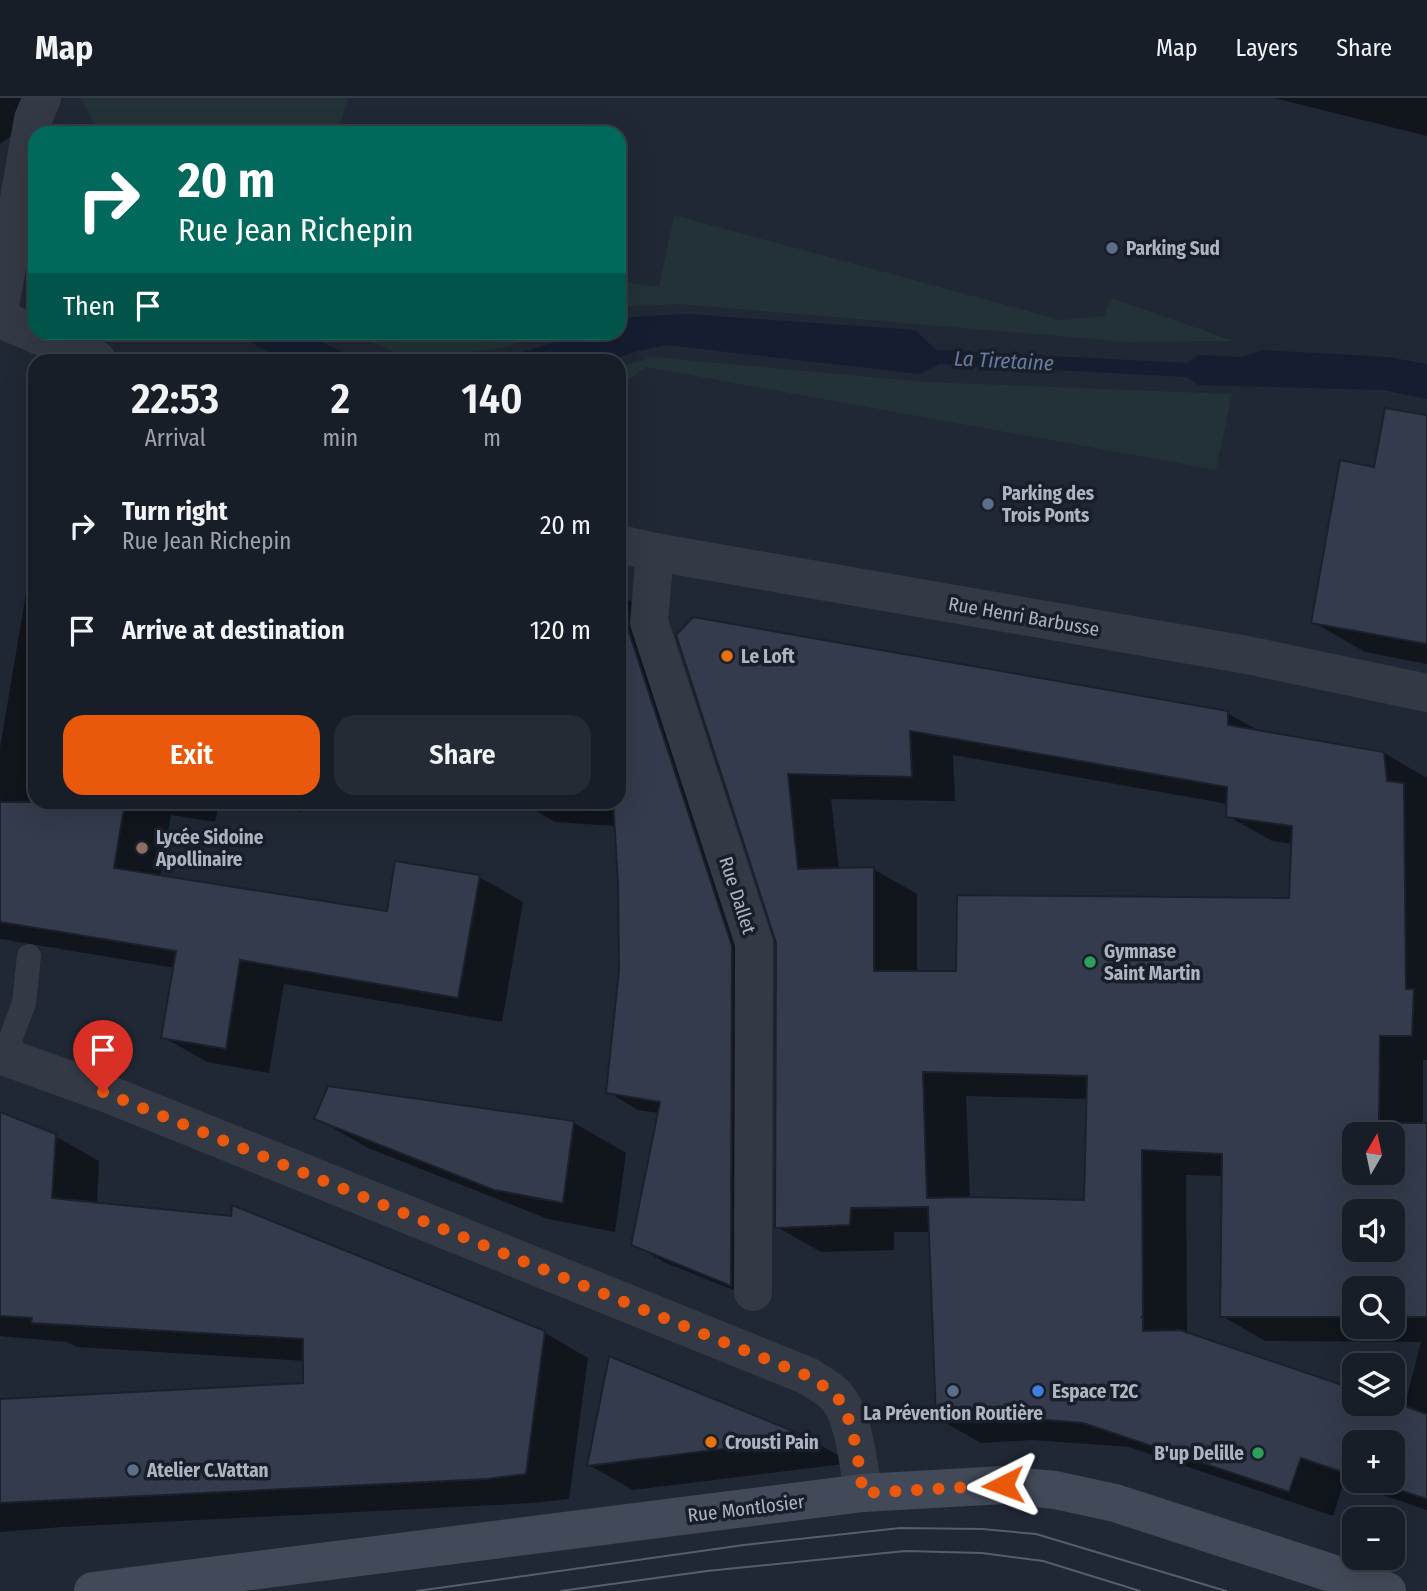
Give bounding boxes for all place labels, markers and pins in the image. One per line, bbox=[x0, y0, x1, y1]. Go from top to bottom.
place label: Parking Sud bbox=[1126, 237, 1220, 260]
marker: Parking Sud bbox=[1104, 240, 1120, 256]
place label: Parking des Trois Ponts bbox=[1002, 482, 1095, 527]
marker: Parking des Trois Ponts bbox=[980, 496, 996, 512]
place label: Le Loft bbox=[741, 645, 795, 668]
marker: Le Loft bbox=[719, 648, 735, 664]
place label: Lycée Sidoine Apollinaire bbox=[155, 826, 264, 871]
marker: Lycée Sidoine Apollinaire bbox=[134, 840, 150, 856]
place label: Gymnase Saint Martin bbox=[1104, 940, 1201, 985]
marker: Gymnase Saint Martin bbox=[1082, 954, 1098, 970]
pin bbox=[73, 1020, 133, 1092]
place label: Espace T2C bbox=[1052, 1380, 1138, 1403]
marker: La Prévention Routière bbox=[945, 1383, 961, 1399]
marker: Espace T2C bbox=[1030, 1383, 1046, 1399]
place label: La Prévention Routière bbox=[863, 1402, 1043, 1425]
place label: Crousti Pain bbox=[725, 1431, 819, 1454]
marker: Crousti Pain bbox=[703, 1434, 719, 1450]
place label: B'up Delille bbox=[1154, 1442, 1244, 1465]
marker: B'up Delille bbox=[1250, 1445, 1266, 1461]
place label: Atelier C.Vattan bbox=[146, 1459, 269, 1482]
marker: Atelier C.Vattan bbox=[125, 1462, 141, 1478]

